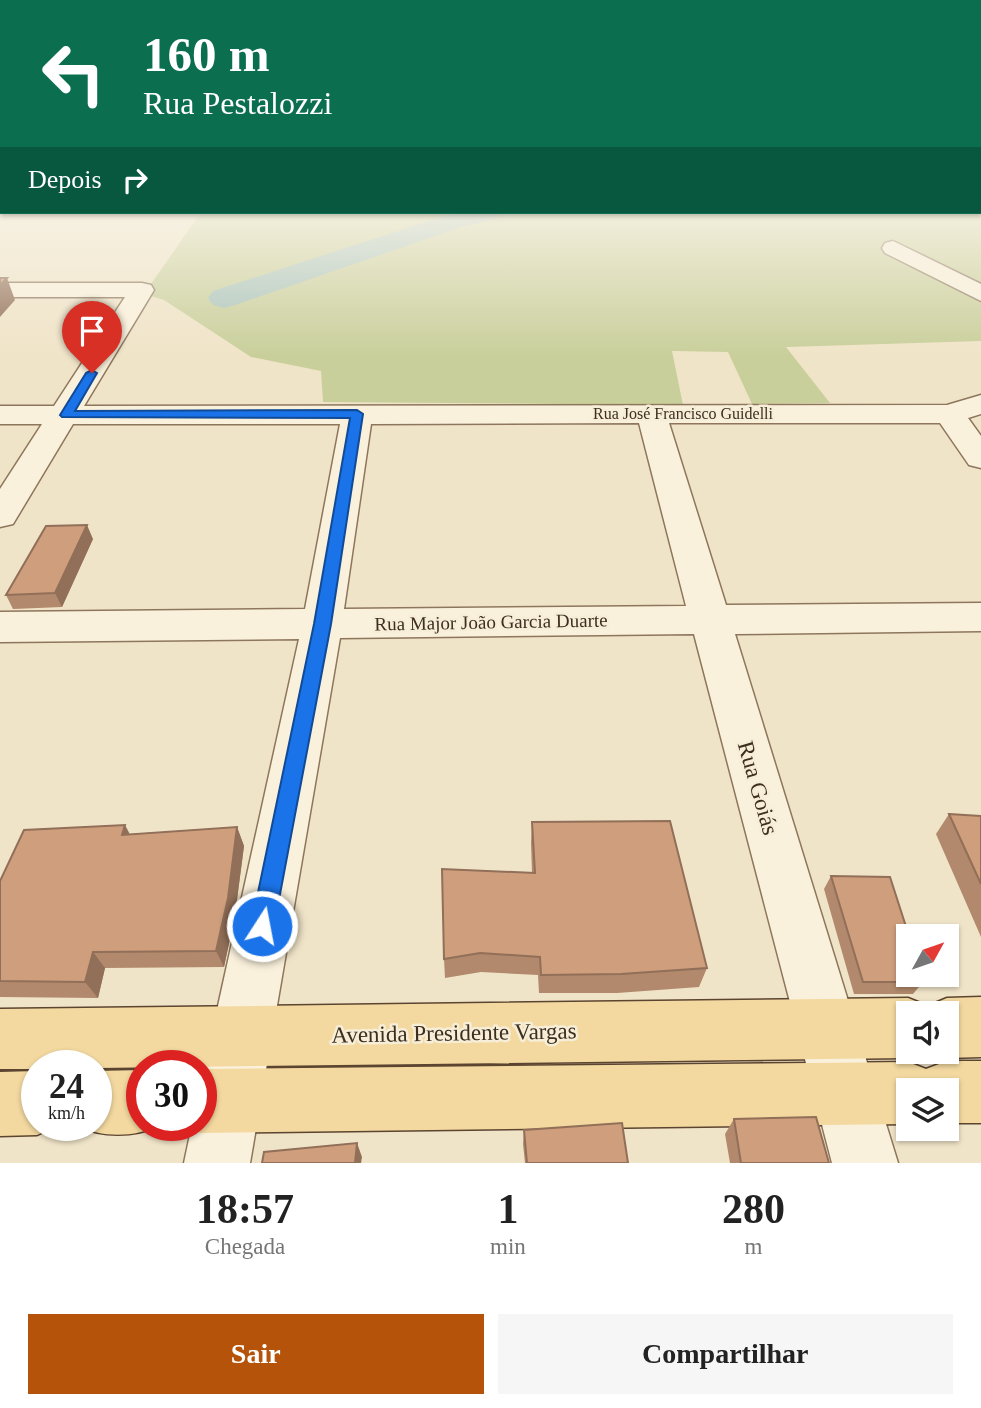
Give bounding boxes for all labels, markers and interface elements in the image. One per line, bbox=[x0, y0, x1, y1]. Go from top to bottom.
text: 160 m bbox=[143, 27, 270, 82]
icon: left bbox=[28, 28, 119, 119]
text: Rua Pestalozzi bbox=[143, 85, 332, 121]
icon: right bbox=[116, 161, 154, 199]
text: Depois bbox=[28, 165, 102, 194]
pin bbox=[62, 301, 122, 373]
icon: arrive bbox=[73, 312, 111, 350]
street label: Rua José Francisco Guidelli bbox=[593, 405, 774, 422]
street label: Rua Major João Garcia Duarte bbox=[374, 609, 608, 635]
street label: Rua Goiás bbox=[733, 738, 783, 838]
position arrow bbox=[225, 889, 299, 963]
north arrow bbox=[896, 924, 959, 987]
map controls bbox=[896, 924, 959, 1141]
button: sound bbox=[896, 1001, 959, 1064]
street label: Avenida Presidente Vargas bbox=[331, 1018, 577, 1048]
speed limit sign: 30 bbox=[126, 1050, 217, 1141]
text: 24 bbox=[49, 1067, 84, 1106]
button: layers bbox=[896, 1078, 959, 1141]
text: km/h bbox=[48, 1103, 85, 1123]
text: 18:57 bbox=[196, 1186, 294, 1232]
text: 1 bbox=[497, 1186, 518, 1232]
text: 280 bbox=[722, 1186, 785, 1232]
text: Chegada bbox=[205, 1234, 285, 1259]
text: min bbox=[490, 1234, 526, 1259]
text: m bbox=[744, 1234, 762, 1259]
button: Sair bbox=[28, 1314, 484, 1394]
button: Compartilhar bbox=[498, 1314, 953, 1394]

